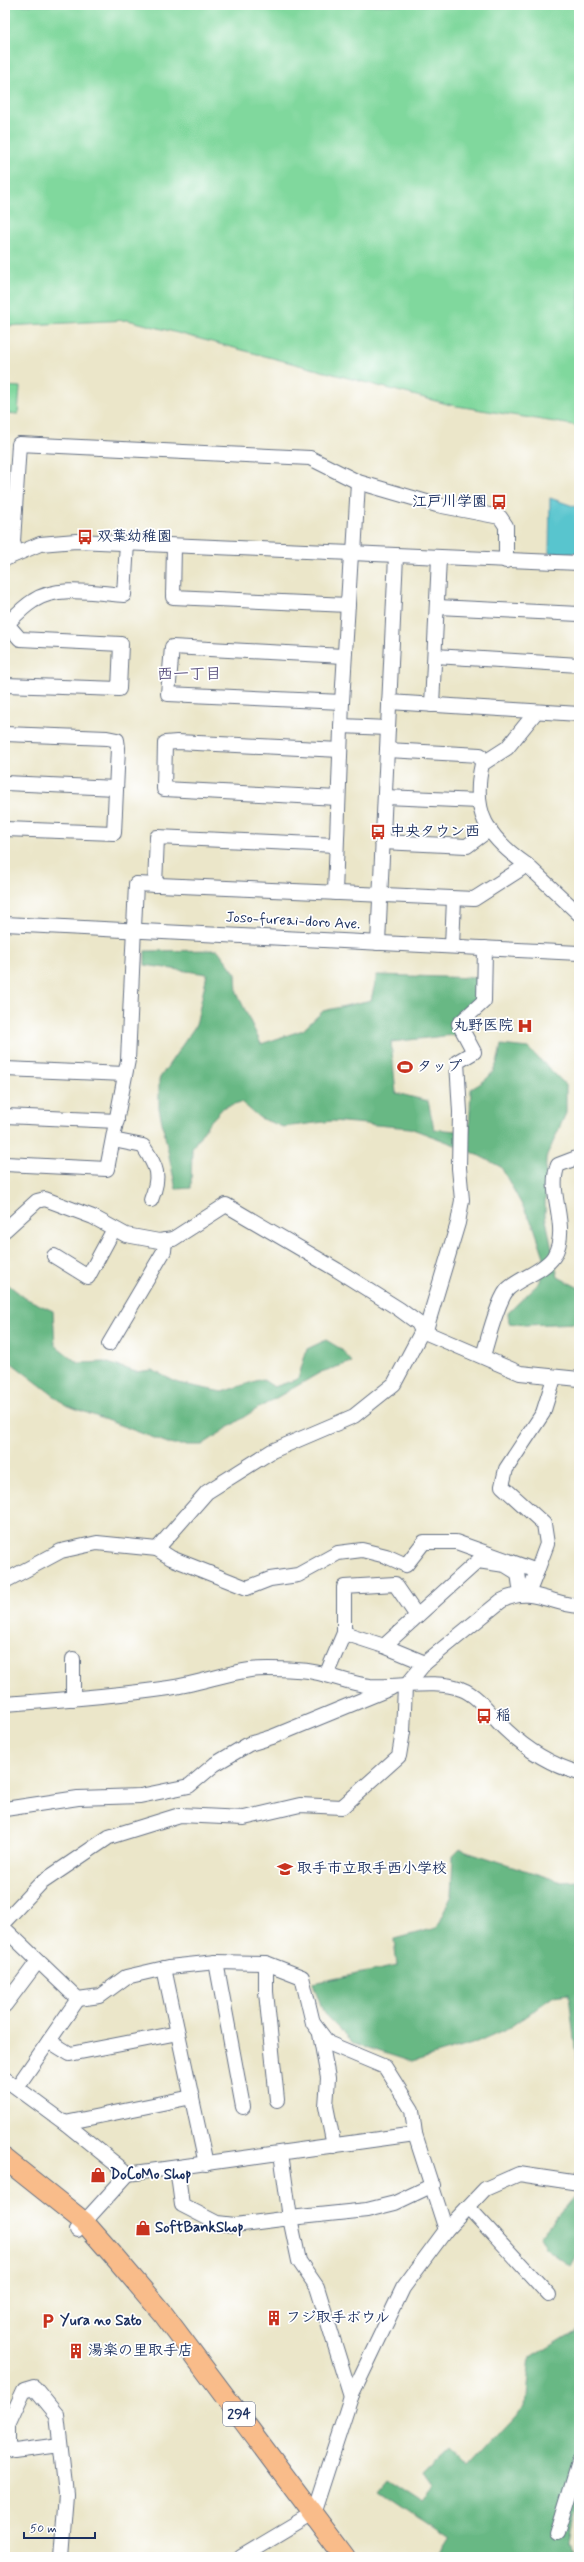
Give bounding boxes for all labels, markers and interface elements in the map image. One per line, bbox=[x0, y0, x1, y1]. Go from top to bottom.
place label: 江戸川学園 bbox=[412, 492, 487, 512]
bus stop icon: 江戸川学園 bbox=[490, 493, 508, 511]
place label: 双葉幼稚園 bbox=[97, 527, 172, 547]
bus stop icon: 双葉幼稚園 bbox=[76, 528, 94, 546]
district label: 西一丁目 bbox=[157, 664, 221, 685]
place label: 中央タウン西 bbox=[390, 822, 480, 842]
bus stop icon: 中央タウン西 bbox=[369, 823, 387, 841]
street label: Joso-fureai-doro Ave. bbox=[225, 907, 361, 935]
place label: 丸野医院 bbox=[453, 1016, 513, 1036]
hospital icon: 丸野医院 bbox=[516, 1017, 534, 1035]
place label: タップ bbox=[417, 1057, 462, 1077]
sports icon: タップ bbox=[396, 1058, 414, 1076]
place label: 稲 bbox=[496, 1706, 511, 1726]
bus stop icon: 稲 bbox=[475, 1707, 493, 1725]
place label: 取手市立取手西小学校 bbox=[297, 1859, 447, 1879]
school or university icon: 取手市立取手西小学校 bbox=[276, 1860, 294, 1878]
place label: DoCoMo Shop bbox=[110, 2165, 191, 2185]
shop icon: DoCoMo Shop bbox=[89, 2166, 107, 2184]
place label: SoftBankShop bbox=[155, 2218, 244, 2238]
shop icon: SoftBankShop bbox=[134, 2219, 152, 2237]
place label: フジ取手ボウル bbox=[286, 2308, 390, 2328]
building icon: フジ取手ボウル bbox=[265, 2309, 283, 2327]
place label: Yura no Sato bbox=[60, 2311, 142, 2331]
parking icon: Yura no Sato bbox=[39, 2312, 57, 2330]
place label: 湯楽の里取手店 bbox=[88, 2341, 193, 2361]
building icon: 湯楽の里取手店 bbox=[67, 2342, 85, 2360]
road number: 294 bbox=[223, 2402, 255, 2426]
scale bar bbox=[24, 2514, 95, 2540]
text: 50 m bbox=[30, 2521, 57, 2537]

